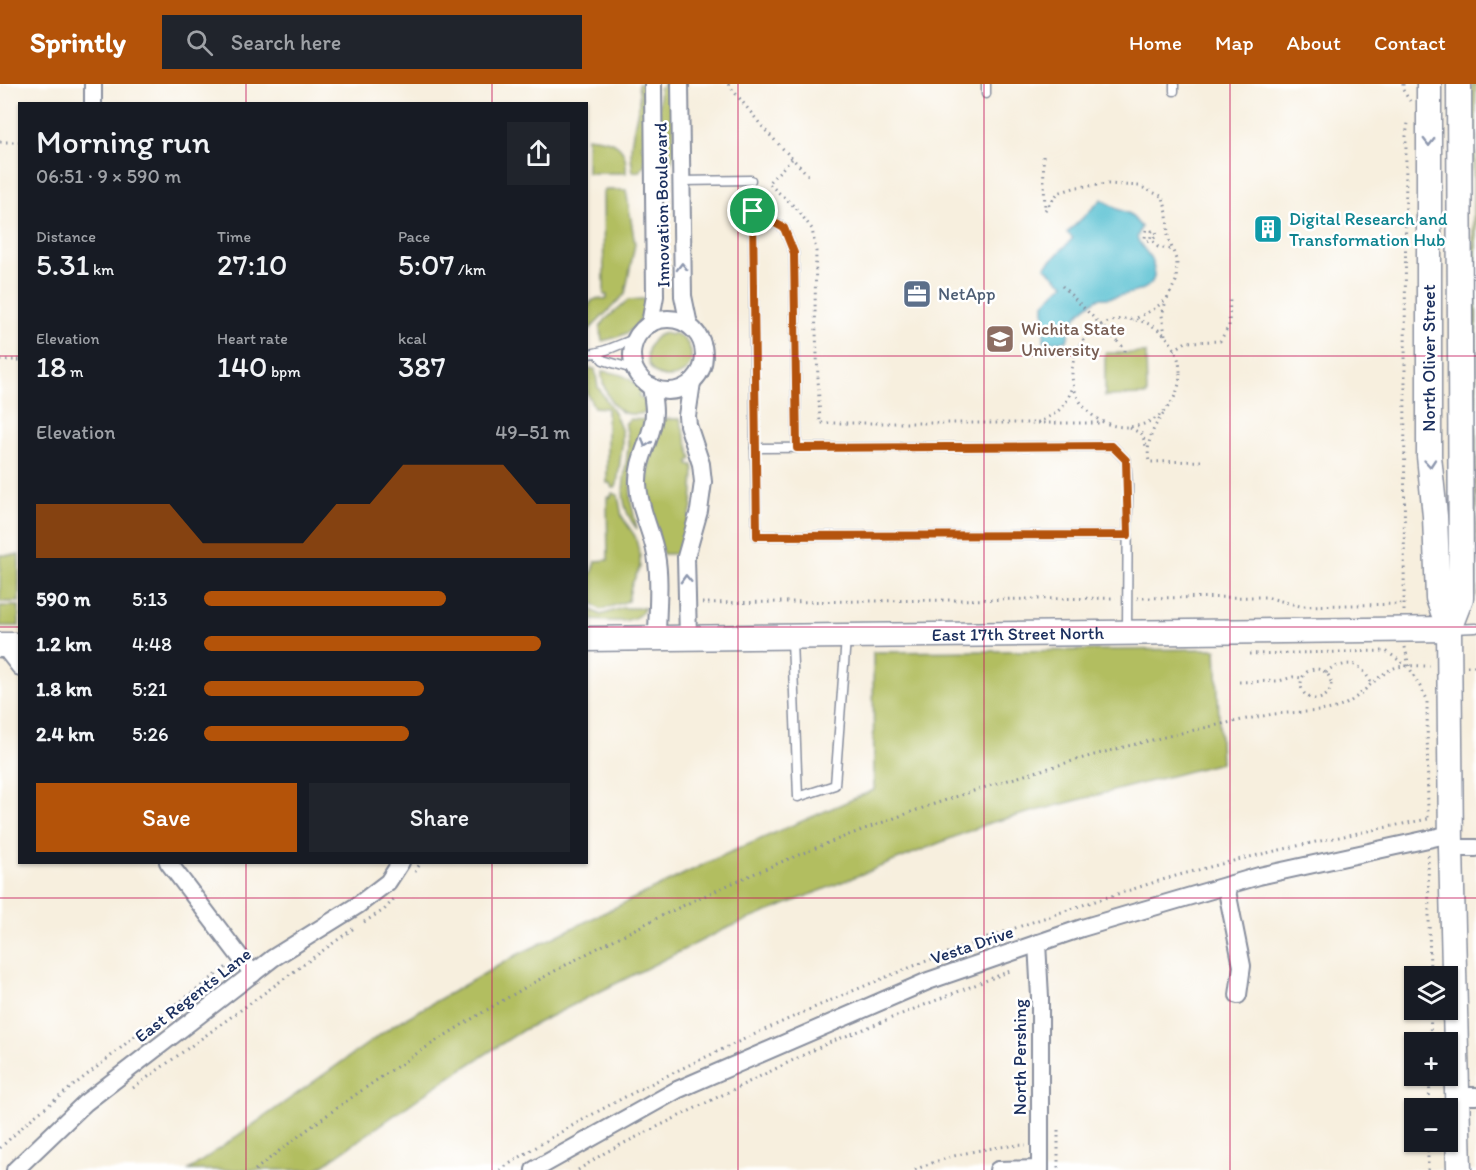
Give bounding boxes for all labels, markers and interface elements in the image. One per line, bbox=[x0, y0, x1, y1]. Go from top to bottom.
search box bbox=[162, 15, 582, 69]
text: Sprintly bbox=[30, 25, 126, 59]
icon: search bbox=[183, 26, 216, 59]
text: Search here bbox=[231, 29, 341, 56]
text: Home bbox=[1129, 30, 1182, 55]
text: Map bbox=[1215, 30, 1254, 55]
text: About bbox=[1287, 30, 1341, 55]
text: Contact bbox=[1374, 30, 1446, 55]
text: Morning run bbox=[36, 122, 211, 161]
button: share bbox=[507, 122, 570, 185]
street label: Innovation Boulevard bbox=[650, 122, 674, 288]
one-way arrow bbox=[1423, 138, 1435, 147]
text: 06:51 · 9 × 590 m bbox=[36, 164, 181, 188]
pin bbox=[727, 185, 778, 236]
icon: arrive bbox=[736, 194, 769, 227]
place label: Digital Research and Transformation Hub bbox=[1289, 208, 1448, 251]
building icon: Digital Research and Transformation Hub bbox=[1252, 213, 1284, 245]
text: Distance bbox=[36, 227, 96, 246]
text: Time bbox=[217, 227, 251, 246]
text: Pace bbox=[398, 227, 430, 246]
text: 5.31 bbox=[36, 246, 89, 283]
text: 27:10 bbox=[217, 246, 287, 283]
text: 5:07 bbox=[398, 246, 454, 283]
text: km bbox=[89, 260, 114, 279]
text: /km bbox=[454, 260, 486, 279]
one-way arrow bbox=[676, 263, 688, 272]
office icon: NetApp bbox=[901, 278, 933, 310]
place label: NetApp bbox=[938, 283, 995, 305]
street label: North Oliver Street bbox=[1418, 284, 1440, 432]
place label: Wichita State University bbox=[1021, 318, 1125, 361]
school or university icon: Wichita State University bbox=[984, 323, 1016, 355]
text: Elevation bbox=[36, 329, 100, 348]
text: Heart rate bbox=[217, 329, 288, 348]
text: kcal bbox=[398, 329, 426, 348]
text: 18 bbox=[36, 348, 66, 385]
text: 140 bbox=[217, 348, 267, 385]
text: 387 bbox=[398, 348, 446, 385]
text: m bbox=[66, 362, 83, 381]
text: bpm bbox=[267, 362, 301, 381]
text: Elevation bbox=[36, 420, 115, 444]
text: 49–51 m bbox=[495, 420, 570, 444]
one-way arrow bbox=[641, 437, 654, 448]
one-way arrow bbox=[1423, 459, 1436, 468]
one-way arrow bbox=[680, 574, 692, 583]
text: 590 m bbox=[36, 587, 91, 611]
text: 5:13 bbox=[132, 587, 168, 611]
street label: East 17th Street North bbox=[932, 622, 1105, 646]
text: 1.2 km bbox=[36, 632, 92, 656]
text: 4:48 bbox=[132, 632, 172, 656]
text: 1.8 km bbox=[36, 677, 92, 701]
text: 5:21 bbox=[132, 677, 167, 701]
text: 2.4 km bbox=[36, 722, 94, 746]
text: 5:26 bbox=[132, 722, 169, 746]
button: Save bbox=[36, 783, 297, 852]
button: Share bbox=[309, 783, 570, 852]
street label: Vesta Drive bbox=[928, 921, 1016, 969]
street label: East Regents Lane bbox=[130, 943, 256, 1047]
map controls bbox=[1404, 966, 1458, 1152]
button: layers bbox=[1404, 966, 1458, 1020]
street label: North Pershing bbox=[1009, 998, 1031, 1115]
button: + bbox=[1404, 1032, 1458, 1086]
button: − bbox=[1404, 1098, 1458, 1152]

